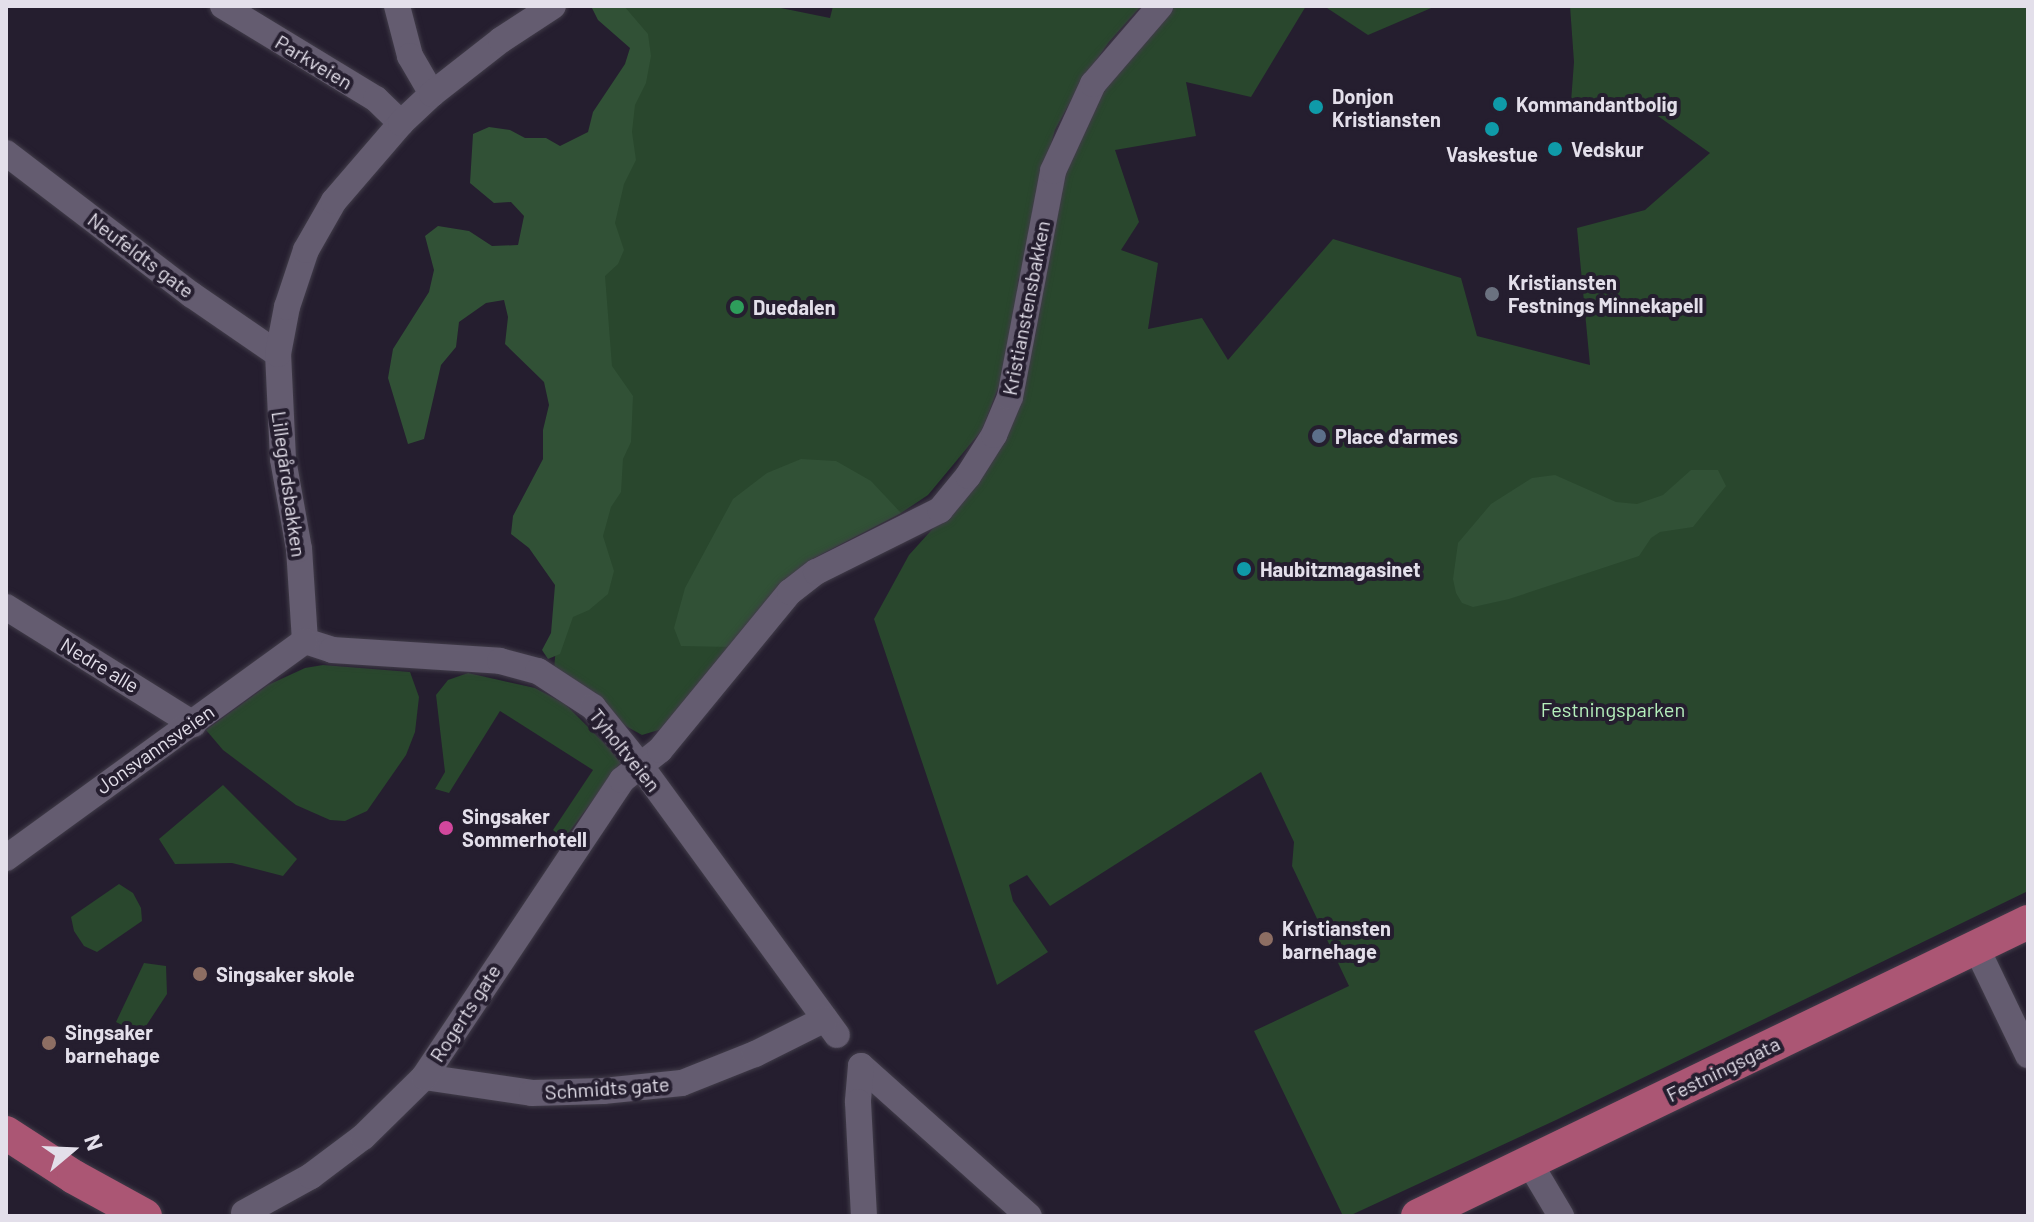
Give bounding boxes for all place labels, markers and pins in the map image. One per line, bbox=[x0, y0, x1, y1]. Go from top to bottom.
place label: Donjon Kristiansten bbox=[1332, 84, 1441, 131]
place label: Kommandantbolig bbox=[1516, 92, 1678, 116]
marker: Kommandantbolig bbox=[1491, 95, 1509, 113]
marker: Donjon Kristiansten bbox=[1307, 98, 1325, 116]
marker: Vaskestue bbox=[1483, 120, 1501, 138]
place label: Vedskur bbox=[1571, 137, 1644, 161]
marker: Vedskur bbox=[1546, 140, 1564, 158]
place label: Vaskestue bbox=[1446, 142, 1538, 166]
place label: Kristiansten Festnings Minnekapell bbox=[1508, 270, 1703, 317]
marker: Kristiansten Festnings Minnekapell bbox=[1483, 285, 1501, 303]
place label: Duedalen bbox=[753, 295, 836, 319]
marker: Duedalen bbox=[728, 298, 746, 316]
place label: Place d'armes bbox=[1335, 424, 1458, 448]
marker: Place d'armes bbox=[1310, 427, 1328, 445]
place label: Haubitzmagasinet bbox=[1260, 557, 1420, 581]
marker: Haubitzmagasinet bbox=[1235, 560, 1253, 578]
place label: Singsaker Sommerhotell bbox=[462, 804, 587, 851]
marker: Singsaker Sommerhotell bbox=[437, 819, 455, 837]
place label: Kristiansten barnehage bbox=[1282, 916, 1391, 963]
marker: Kristiansten barnehage bbox=[1257, 930, 1275, 948]
place label: Singsaker skole bbox=[216, 962, 355, 986]
marker: Singsaker skole bbox=[191, 965, 209, 983]
place label: Singsaker barnehage bbox=[65, 1020, 160, 1067]
marker: Singsaker barnehage bbox=[40, 1034, 58, 1052]

